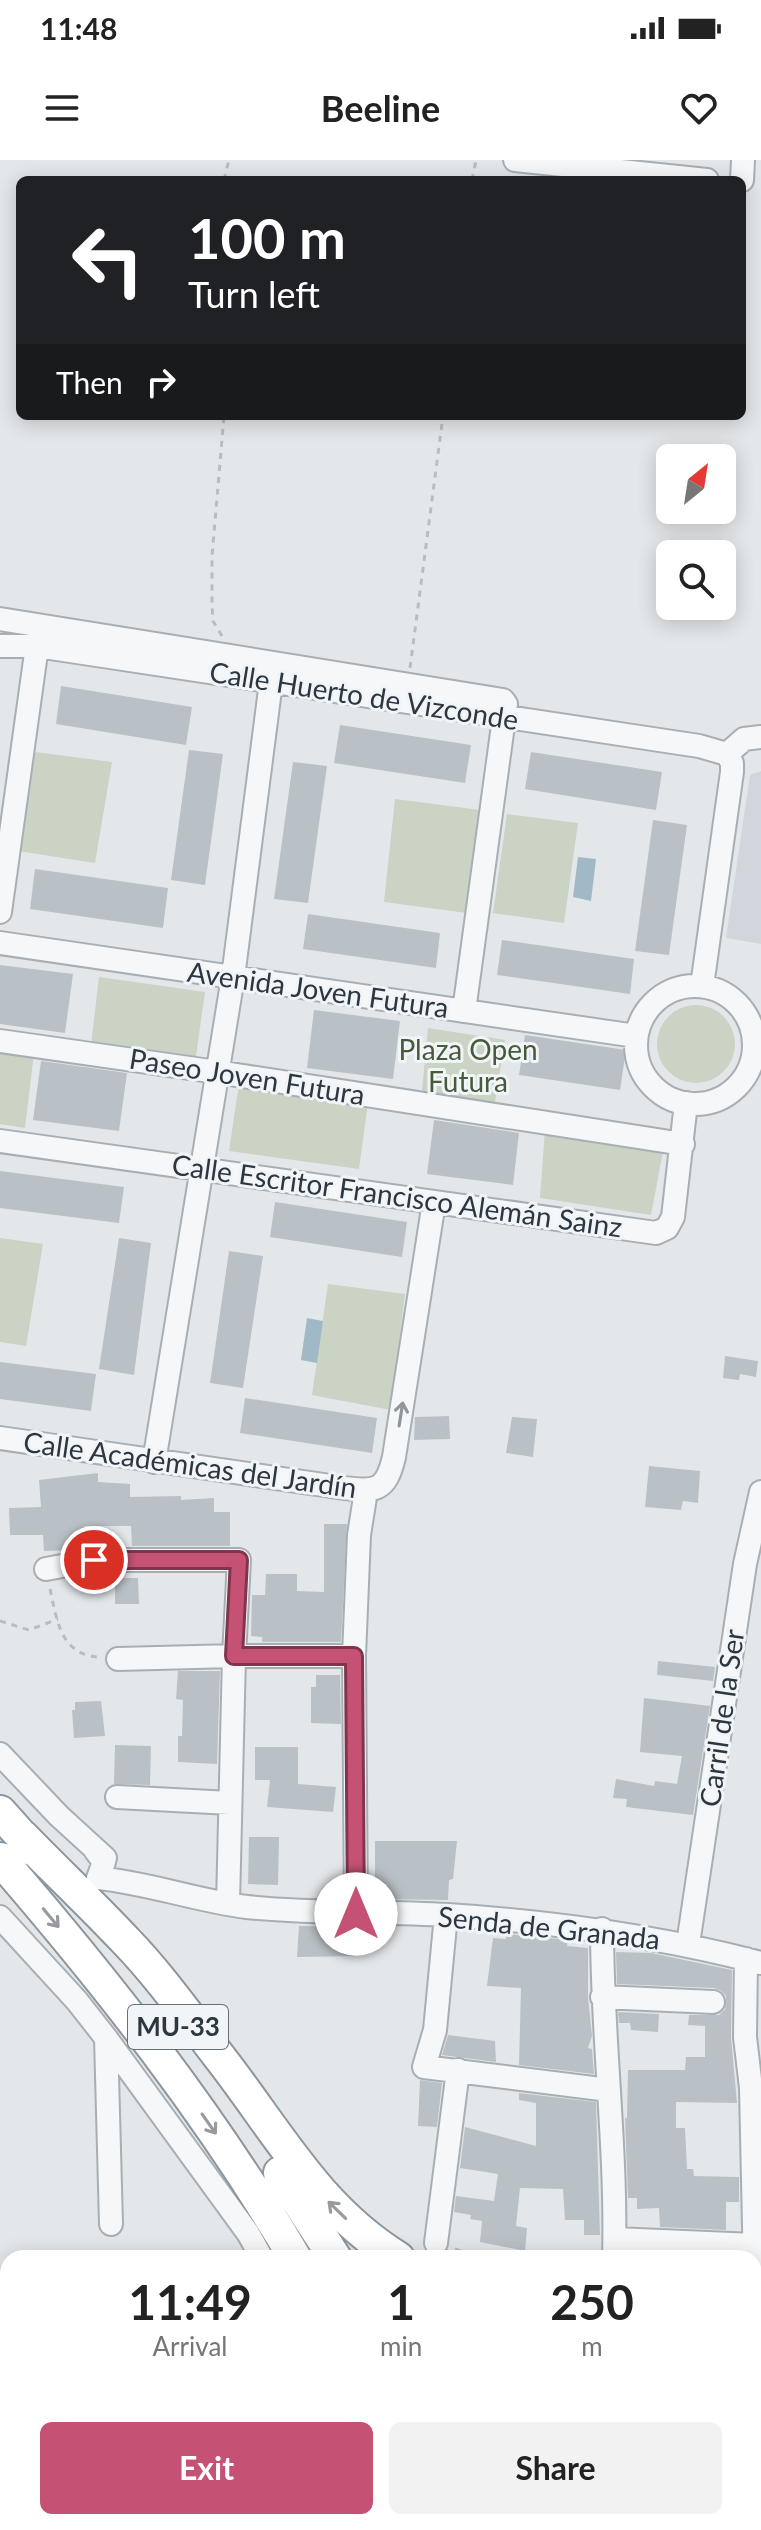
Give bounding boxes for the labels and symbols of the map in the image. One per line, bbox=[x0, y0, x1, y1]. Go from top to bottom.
north arrow bbox=[656, 444, 736, 524]
street label: Calle Huerto de Vizconde bbox=[207, 654, 521, 736]
street label: Avenida Joven Futura bbox=[185, 954, 451, 1024]
park label: Plaza Open Futura bbox=[398, 1032, 538, 1098]
street label: Paseo Joven Futura bbox=[127, 1041, 367, 1111]
street label: Calle Escritor Francisco Alemán Sainz bbox=[170, 1147, 624, 1243]
one-way arrow bbox=[394, 1402, 409, 1427]
street label: Calle Académicas del Jardín bbox=[22, 1424, 359, 1504]
pin bbox=[60, 1526, 128, 1594]
street label: Carril de la Ser bbox=[692, 1627, 750, 1809]
position arrow bbox=[314, 1872, 398, 1956]
street label: Senda de Granada bbox=[436, 1898, 662, 1956]
one-way arrow bbox=[42, 1907, 60, 1928]
road number: MU-33 bbox=[128, 2005, 228, 2049]
one-way arrow bbox=[201, 2113, 217, 2135]
one-way arrow bbox=[327, 2200, 347, 2219]

